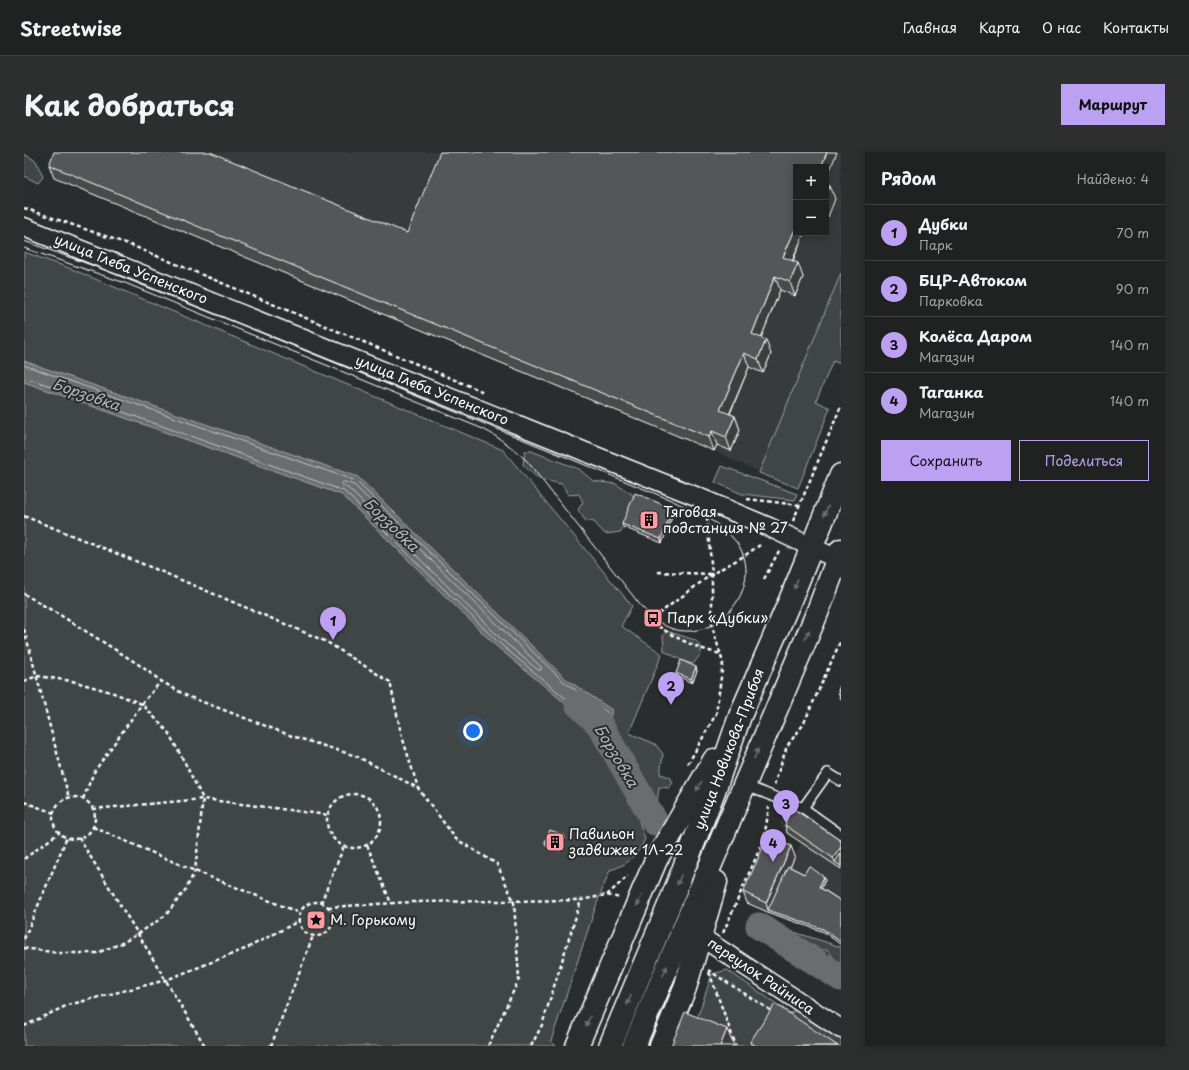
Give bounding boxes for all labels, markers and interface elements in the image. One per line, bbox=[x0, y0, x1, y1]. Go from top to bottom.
text: Streetwise bbox=[20, 14, 122, 42]
text: Главная bbox=[903, 17, 957, 38]
text: Карта bbox=[979, 17, 1020, 38]
text: О нас bbox=[1042, 17, 1081, 38]
text: Контакты bbox=[1103, 17, 1169, 38]
text: Как добраться bbox=[24, 83, 235, 126]
button: Маршрут bbox=[1061, 84, 1165, 125]
map controls bbox=[793, 164, 829, 236]
button: + bbox=[793, 164, 829, 200]
text: Рядом bbox=[881, 165, 936, 191]
text: Найдено: 4 bbox=[1077, 169, 1149, 188]
button: − bbox=[793, 200, 829, 236]
text: Дубки bbox=[919, 212, 968, 235]
text: 1 bbox=[891, 223, 897, 242]
text: 70 m bbox=[1116, 223, 1149, 242]
street label: улица Глеба Успенского bbox=[51, 228, 211, 309]
text: Парк bbox=[919, 235, 953, 254]
text: БЦР-Автоком bbox=[919, 268, 1027, 291]
text: 2 bbox=[889, 279, 899, 298]
text: 90 m bbox=[1116, 279, 1149, 298]
text: Парковка bbox=[919, 291, 983, 310]
text: Колёса Даром bbox=[919, 324, 1032, 347]
text: 3 bbox=[890, 335, 898, 354]
text: 140 m bbox=[1110, 335, 1149, 354]
text: Магазин bbox=[919, 347, 975, 366]
street label: улица Глеба Успенского bbox=[352, 349, 512, 430]
water label: Борзовка bbox=[50, 371, 124, 416]
text: Таганка bbox=[919, 380, 984, 403]
text: 4 bbox=[890, 391, 898, 410]
text: 140 m bbox=[1110, 391, 1149, 410]
text: Магазин bbox=[919, 403, 975, 422]
button: Сохранить bbox=[881, 440, 1011, 481]
button: Поделиться bbox=[1019, 440, 1149, 481]
water label: Борзовка bbox=[359, 491, 426, 557]
place label: Тяговая подстанция № 27 bbox=[663, 501, 788, 538]
one-way arrow bbox=[823, 506, 829, 517]
building icon: Тяговая подстанция № 27 bbox=[638, 509, 660, 531]
one-way arrow bbox=[793, 578, 799, 590]
pin: 1 bbox=[320, 607, 346, 640]
bus stop icon: Парк «Дубки» bbox=[642, 607, 664, 629]
place label: Парк «Дубки» bbox=[667, 607, 768, 628]
one-way arrow bbox=[804, 629, 810, 640]
street label: улица Новикова-Прибоя bbox=[688, 665, 769, 832]
pin: 2 bbox=[658, 672, 684, 705]
water label: Борзовка bbox=[590, 719, 645, 792]
your location bbox=[463, 721, 483, 741]
one-way arrow bbox=[754, 748, 760, 760]
one-way arrow bbox=[696, 780, 703, 792]
pin: 3 bbox=[773, 790, 799, 823]
place label: Павильон задвижек 1Л-22 bbox=[568, 823, 683, 860]
pin: 4 bbox=[760, 829, 786, 862]
building icon: Павильон задвижек 1Л-22 bbox=[544, 831, 566, 853]
one-way arrow bbox=[676, 874, 682, 886]
one-way arrow bbox=[636, 896, 642, 907]
place icon: М. Горькому bbox=[305, 909, 327, 931]
place label: М. Горькому bbox=[330, 909, 416, 930]
street label: переулок Райниса bbox=[704, 932, 819, 1019]
one-way arrow bbox=[663, 965, 669, 977]
one-way arrow bbox=[626, 994, 632, 1006]
one-way arrow bbox=[585, 1015, 591, 1026]

